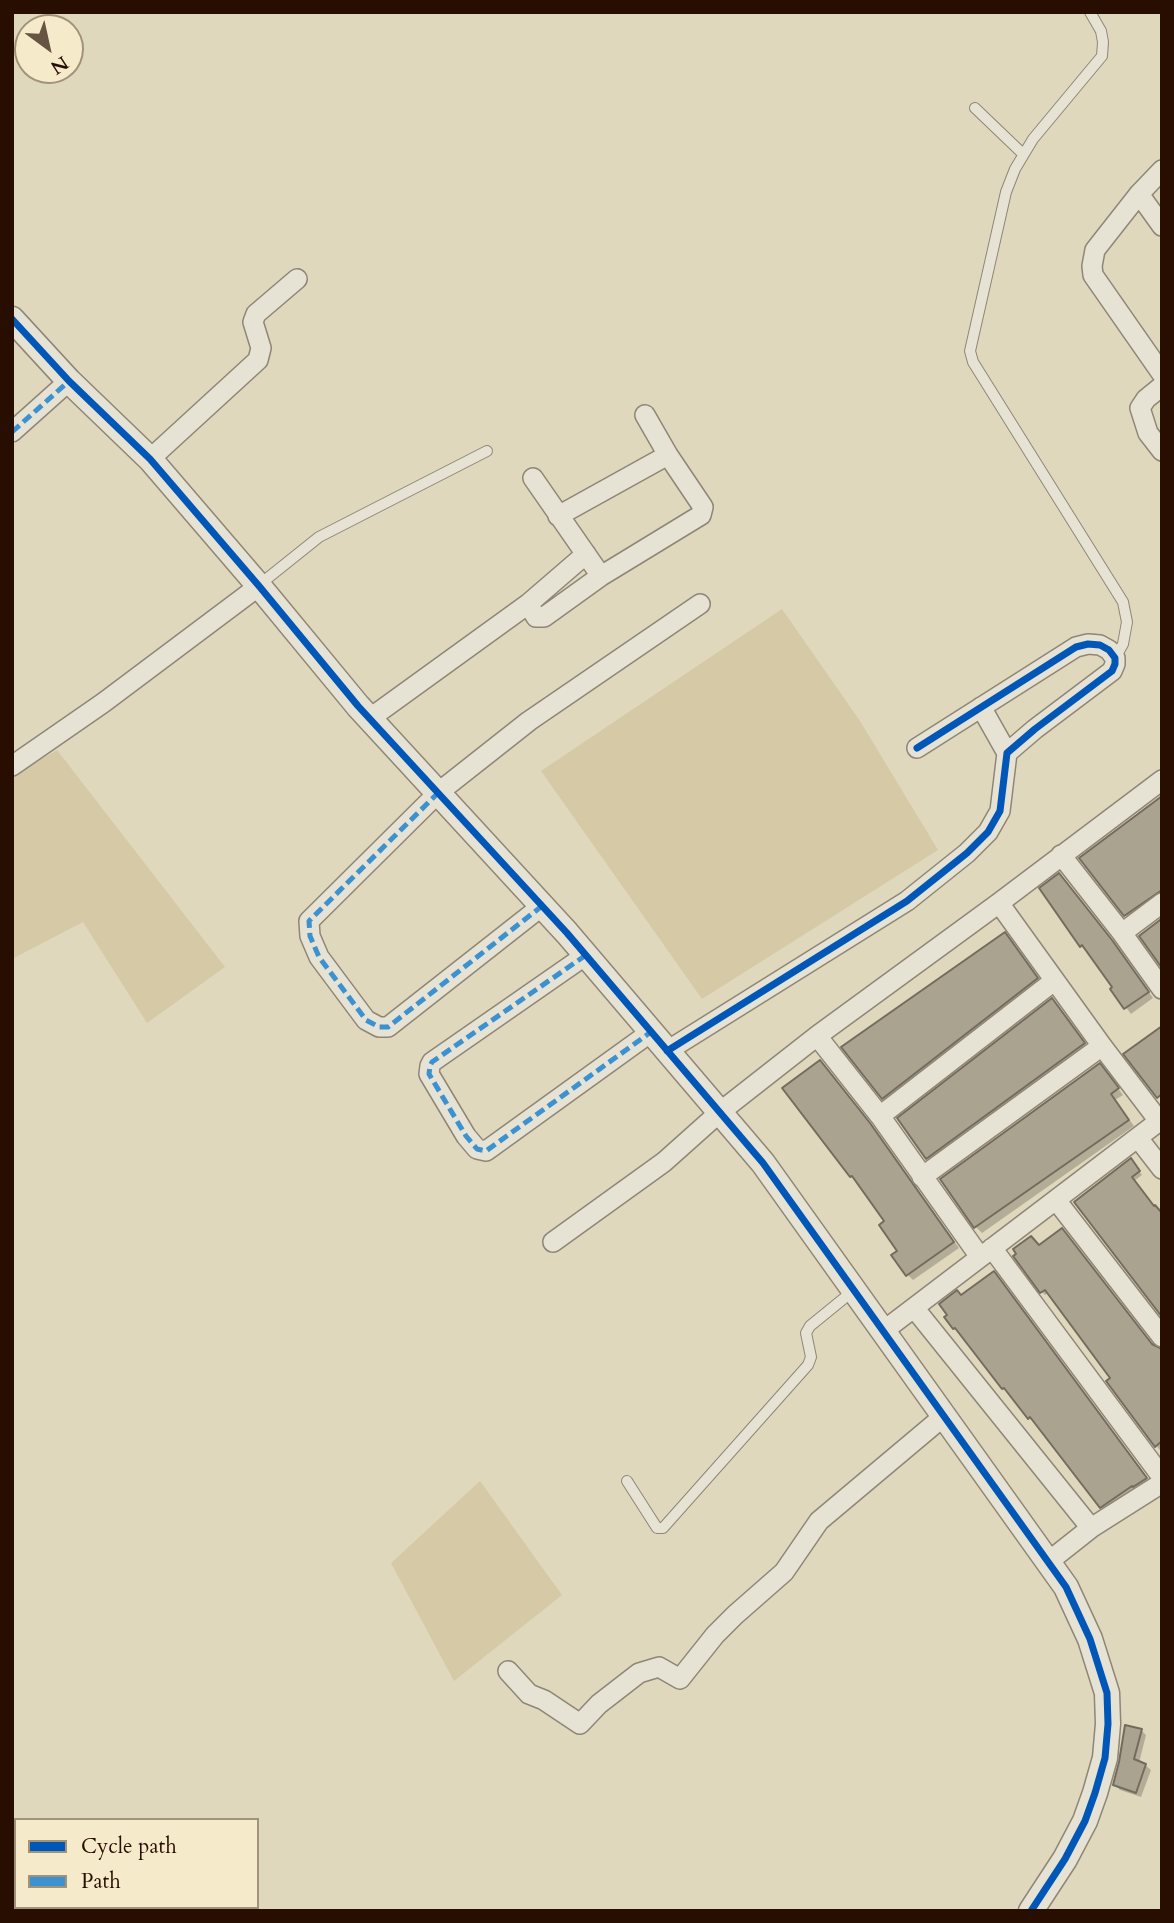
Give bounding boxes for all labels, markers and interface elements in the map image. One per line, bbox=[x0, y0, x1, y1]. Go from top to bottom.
north arrow bbox=[14, 14, 84, 84]
text: N bbox=[45, 50, 73, 80]
legend bbox=[14, 1818, 259, 1909]
text: Cycle path bbox=[81, 1832, 177, 1861]
text: Path bbox=[81, 1867, 121, 1896]

